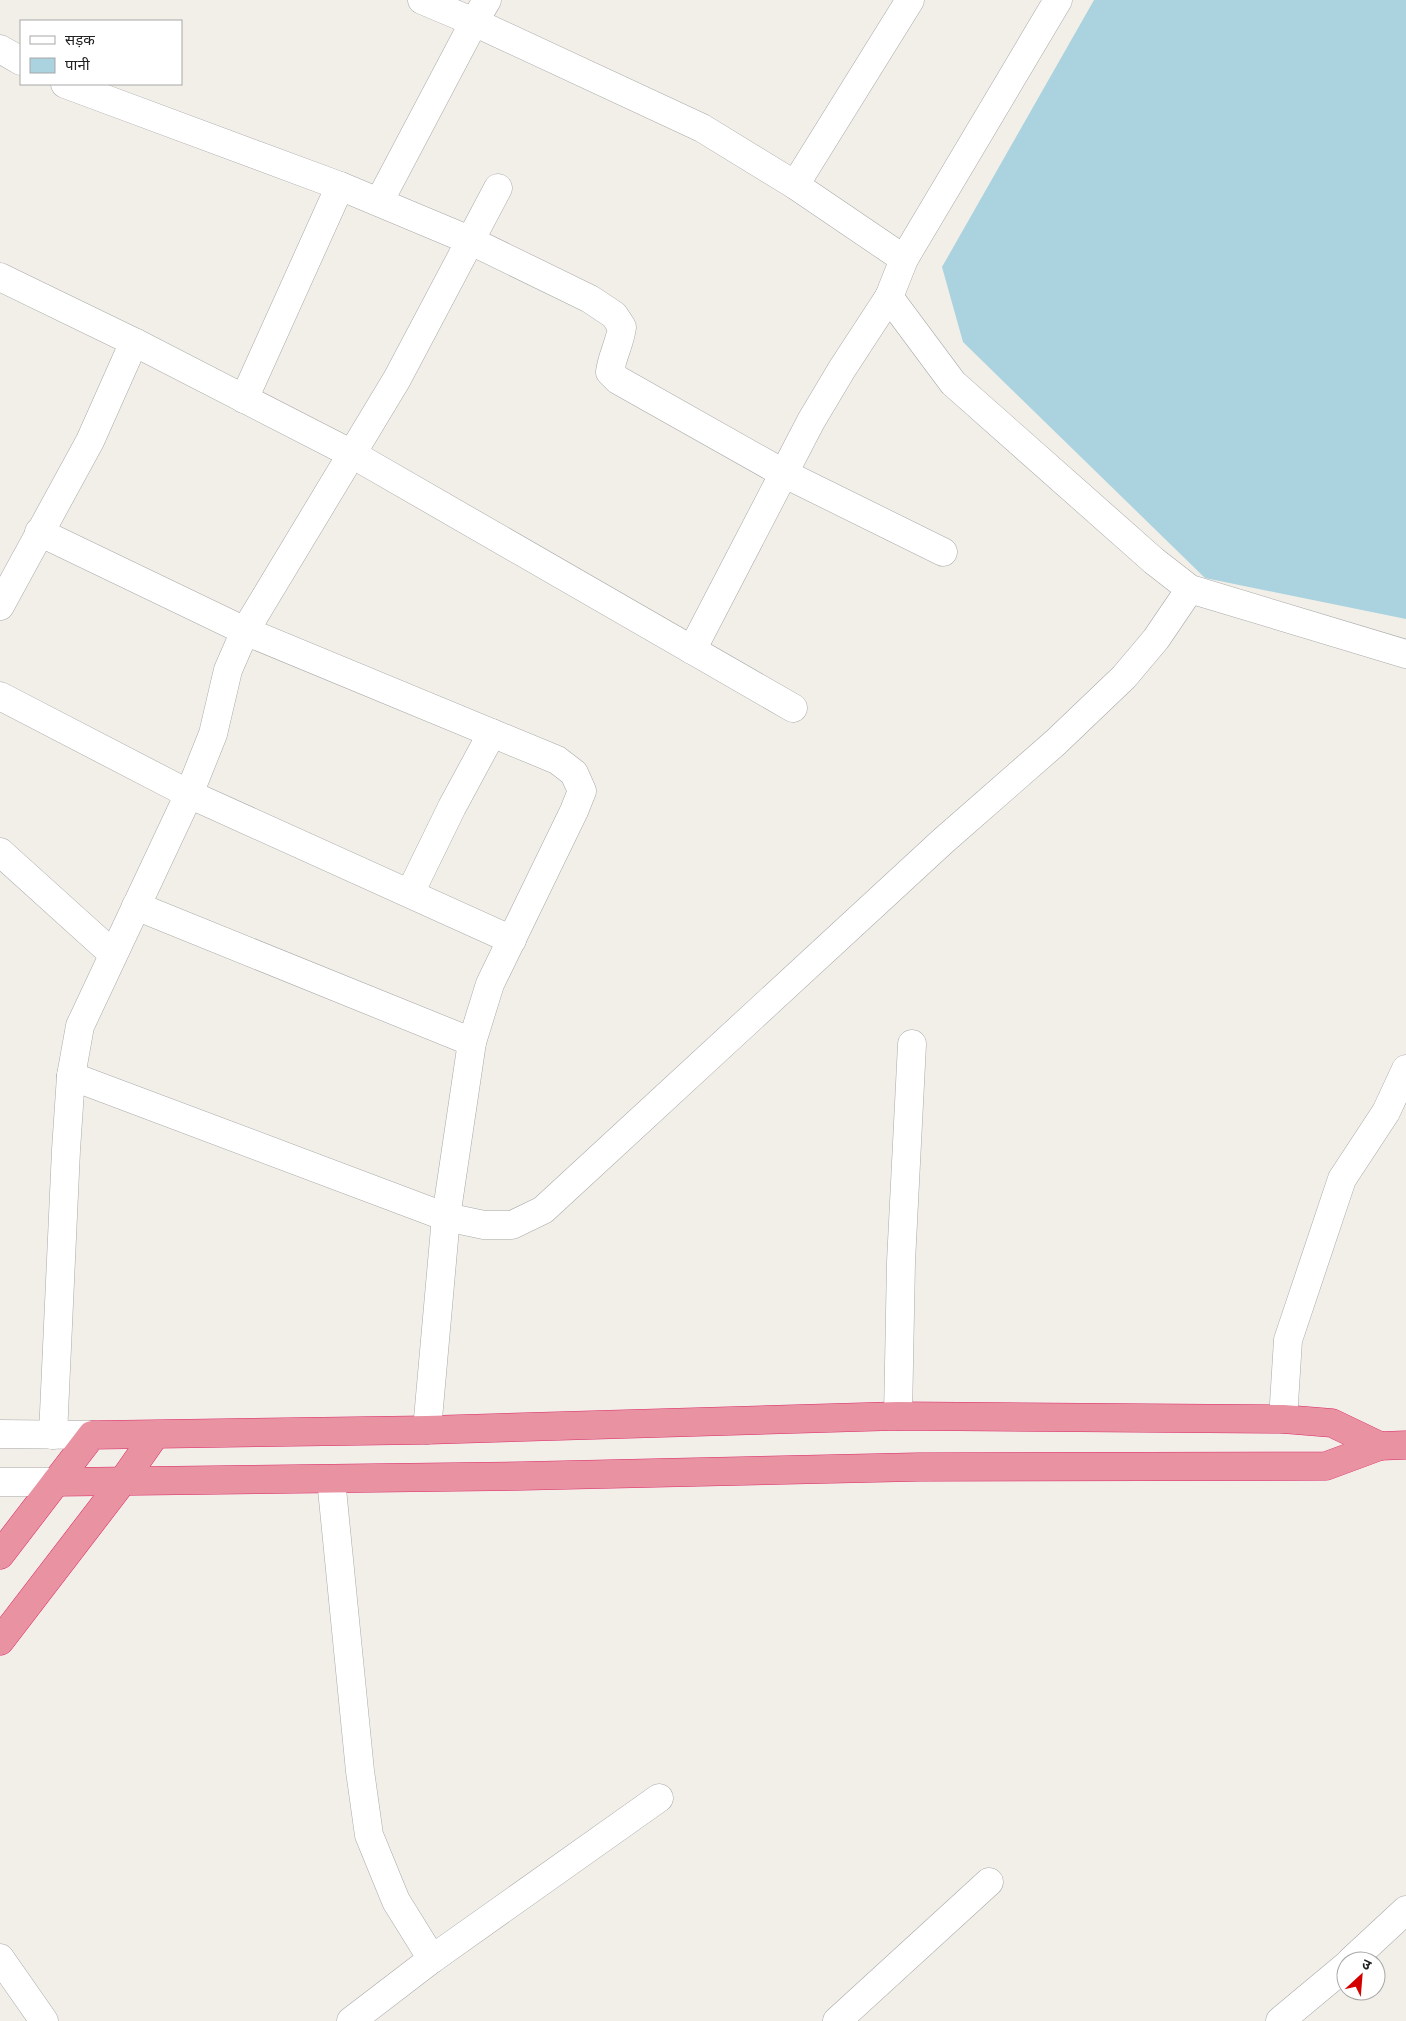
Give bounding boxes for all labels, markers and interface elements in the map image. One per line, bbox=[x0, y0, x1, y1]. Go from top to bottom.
legend bbox=[20, 20, 182, 85]
text: सड़क bbox=[65, 30, 95, 49]
text: पानी bbox=[65, 55, 91, 74]
north arrow bbox=[1336, 1951, 1386, 2001]
text: उ bbox=[1359, 1954, 1375, 1975]

